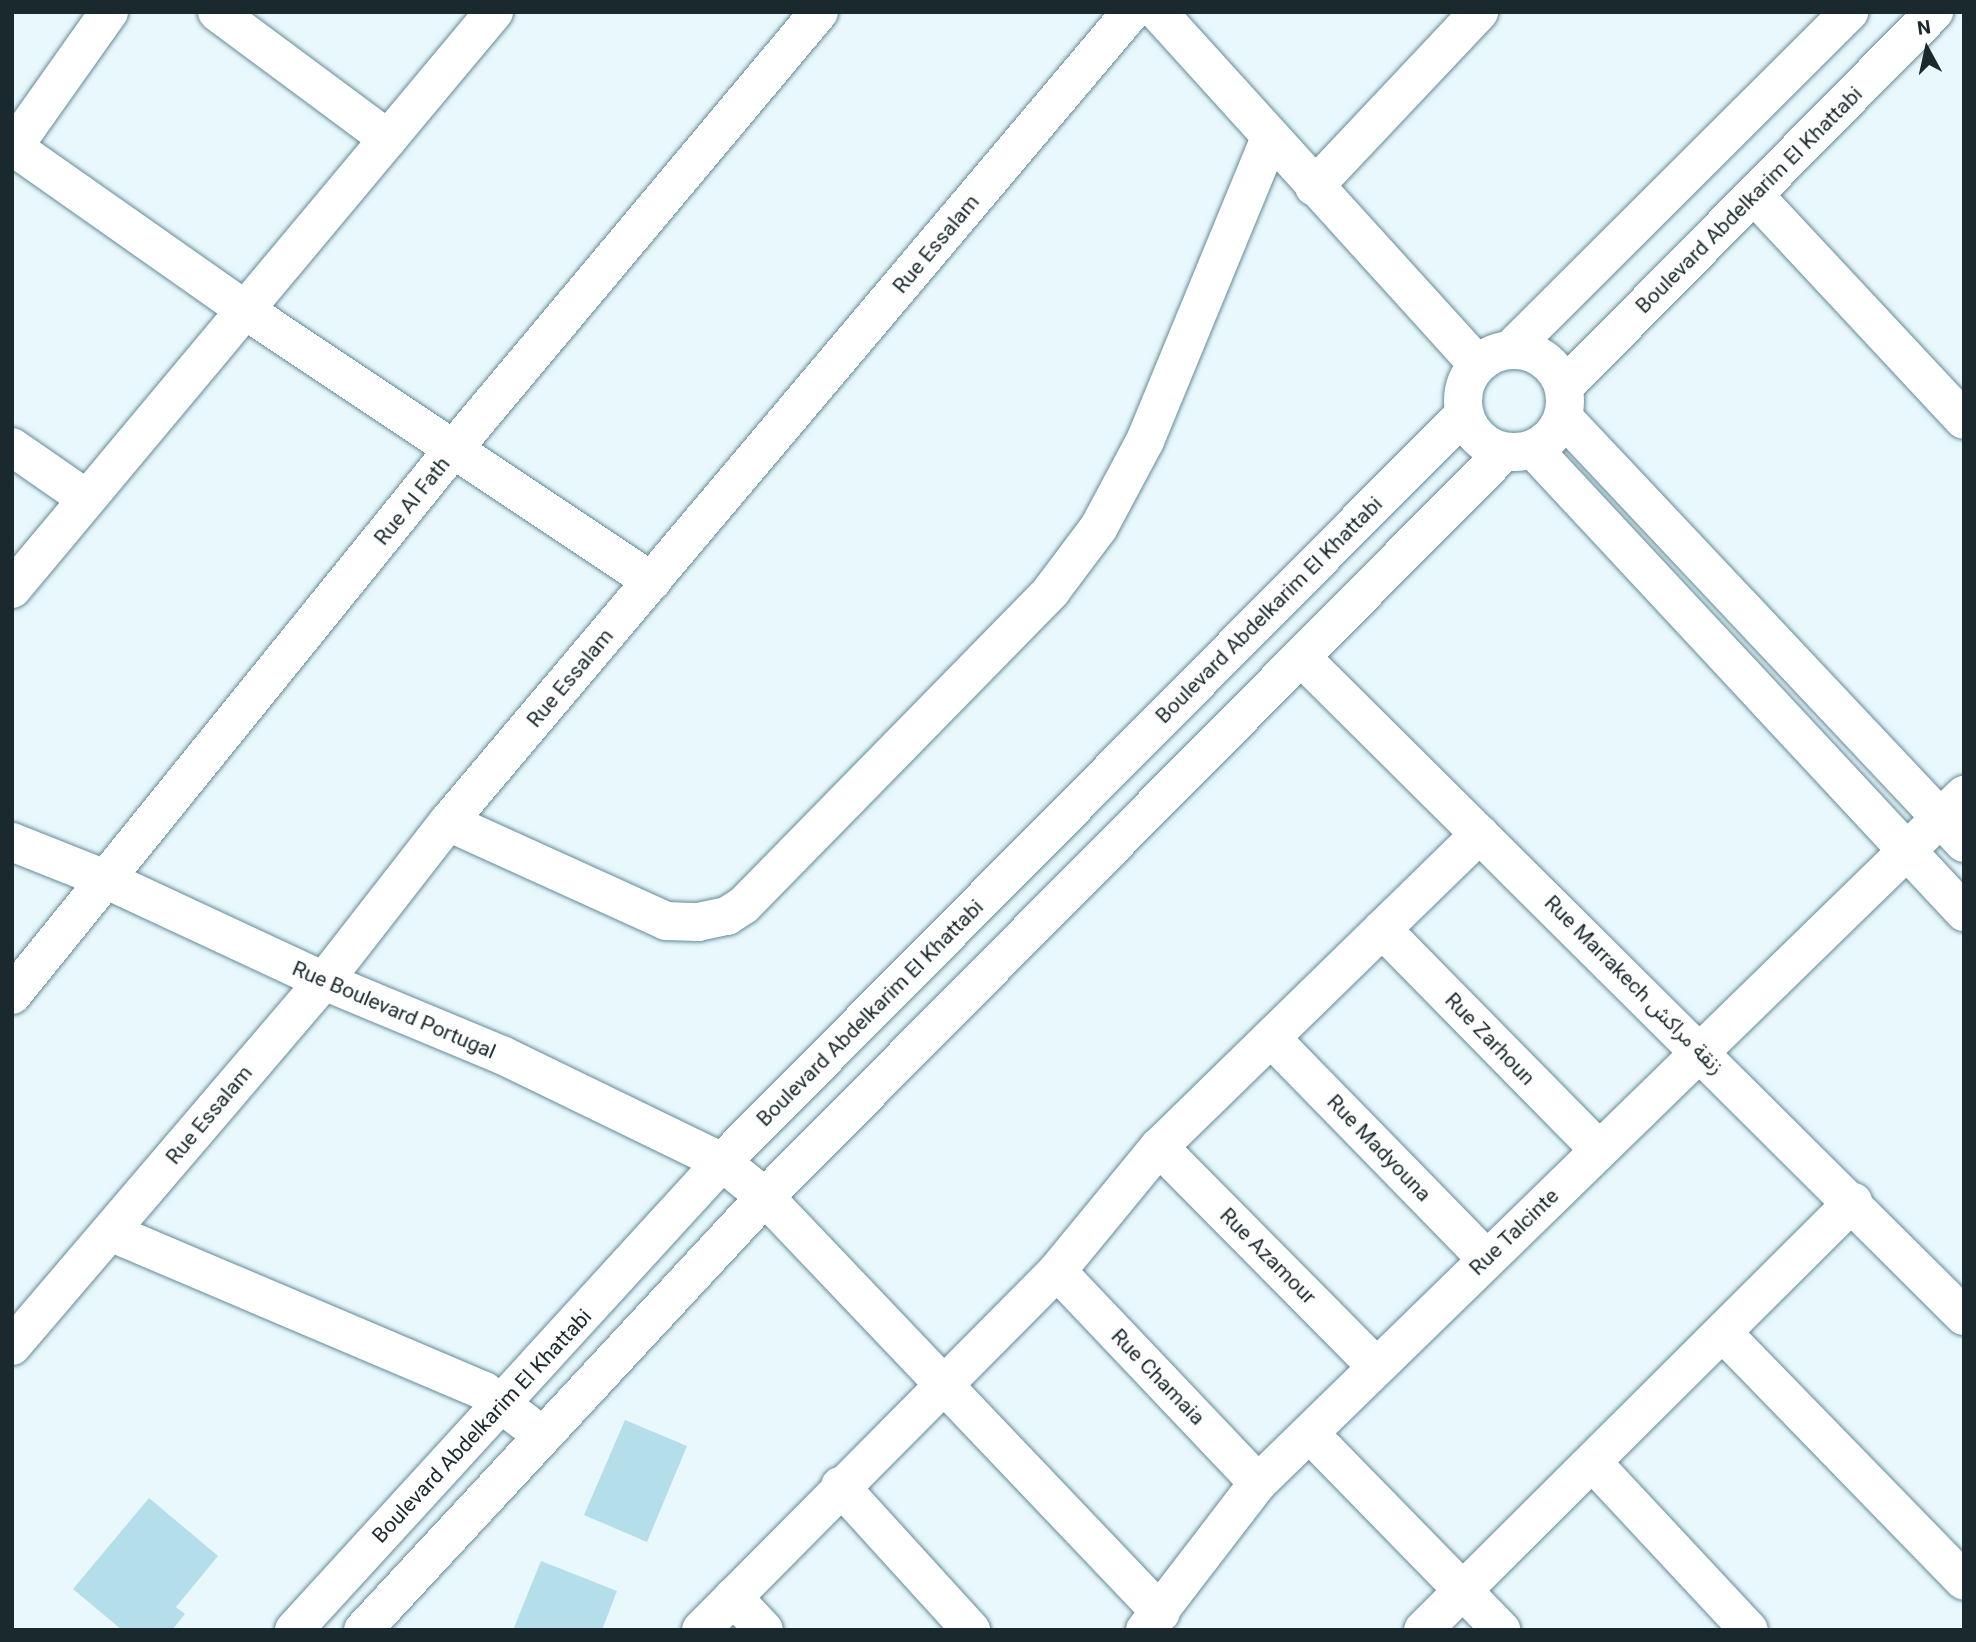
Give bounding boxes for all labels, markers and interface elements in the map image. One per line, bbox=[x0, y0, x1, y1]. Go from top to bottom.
north arrow bbox=[1892, 14, 1962, 84]
text: N bbox=[1916, 15, 1932, 40]
street label: Boulevard Abdelkarim El Khattabi bbox=[1630, 81, 1868, 319]
street label: Rue Essalam bbox=[888, 190, 984, 298]
street label: Rue Al Fath bbox=[369, 452, 455, 550]
street label: Boulevard Abdelkarim El Khattabi bbox=[1150, 491, 1388, 729]
street label: Rue Essalam bbox=[522, 624, 618, 732]
street label: Rue Marrakech زنقة مراكش bbox=[1539, 890, 1729, 1080]
street label: Boulevard Abdelkarim El Khattabi bbox=[751, 894, 989, 1132]
street label: Rue Boulevard Portugal bbox=[289, 956, 499, 1064]
street label: Rue Zarhoun bbox=[1440, 988, 1540, 1090]
street label: Rue Essalam bbox=[161, 1061, 257, 1169]
street label: Rue Madyouna bbox=[1322, 1089, 1436, 1207]
street label: Rue Talcinte bbox=[1464, 1183, 1564, 1281]
street label: Rue Azamour bbox=[1215, 1203, 1321, 1309]
street label: Boulevard Abdelkarim El Khattabi bbox=[367, 1304, 597, 1548]
street label: Rue Chamaia bbox=[1106, 1324, 1210, 1430]

